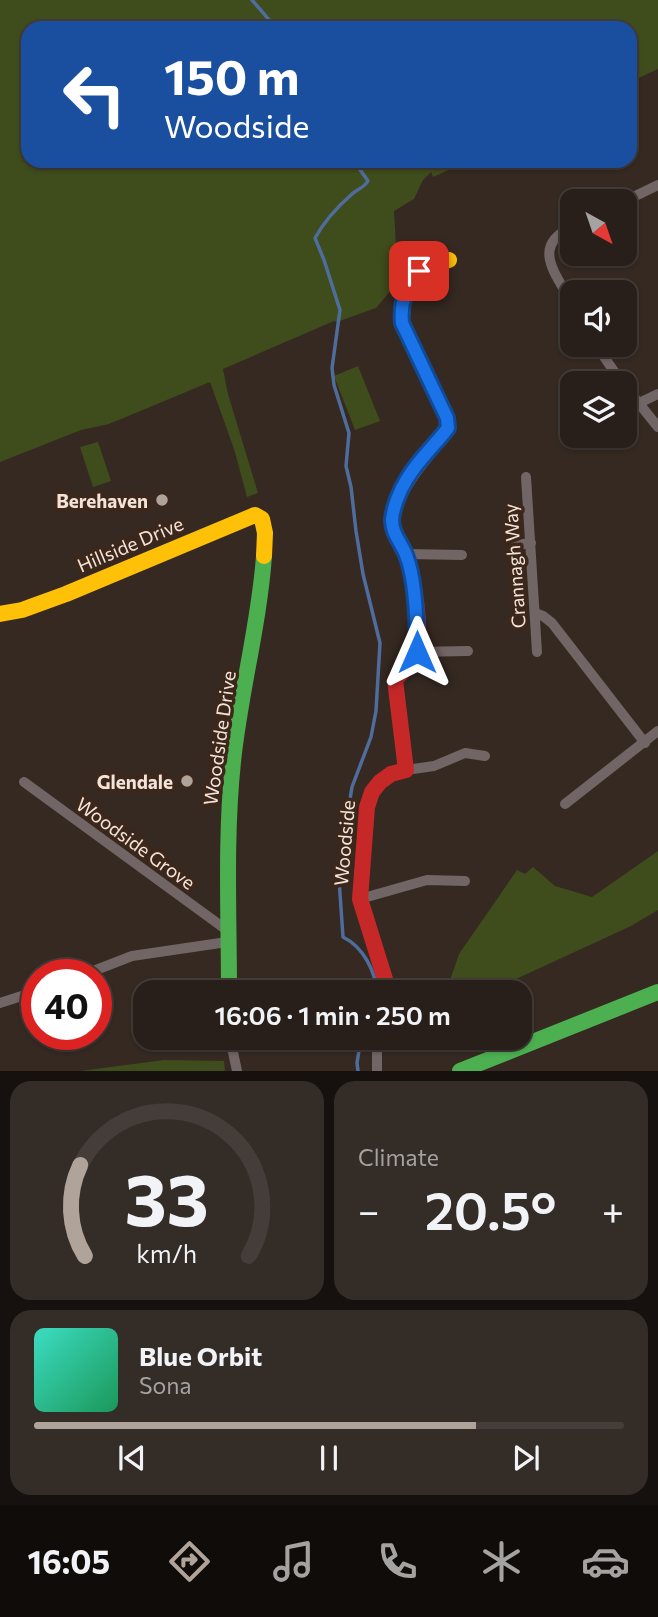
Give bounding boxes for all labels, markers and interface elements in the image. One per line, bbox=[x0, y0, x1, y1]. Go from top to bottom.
text: 150 m bbox=[164, 45, 299, 105]
icon: left bbox=[49, 49, 140, 140]
text: Woodside bbox=[164, 105, 309, 145]
north arrow bbox=[560, 189, 637, 266]
map controls bbox=[560, 189, 637, 448]
pin bbox=[389, 241, 449, 301]
icon: arrive bbox=[400, 252, 438, 290]
button: sound bbox=[560, 280, 637, 357]
button: layers bbox=[560, 371, 637, 448]
place label: Berehaven bbox=[56, 489, 148, 512]
marker: Berehaven bbox=[154, 492, 170, 508]
street label: Crannagh Way bbox=[498, 503, 530, 629]
street label: Hillside Drive bbox=[74, 511, 186, 577]
position arrow bbox=[380, 615, 454, 689]
street label: Woodside Drive bbox=[198, 669, 240, 807]
place label: Glendale bbox=[97, 770, 173, 793]
marker: Glendale bbox=[179, 773, 195, 789]
street label: Woodside Grove bbox=[72, 792, 200, 894]
street label: Woodside bbox=[329, 799, 359, 887]
speed limit sign: 40 bbox=[21, 959, 112, 1050]
text: 16:06 · 1 min · 250 m bbox=[214, 999, 451, 1030]
text: Climate bbox=[358, 1143, 439, 1171]
text: 33 bbox=[125, 1153, 209, 1242]
text: 20.5° bbox=[425, 1177, 556, 1241]
text: − bbox=[358, 1186, 380, 1233]
text: + bbox=[602, 1186, 624, 1233]
text: km/h bbox=[137, 1238, 197, 1268]
text: Blue Orbit bbox=[139, 1340, 262, 1371]
text: Sona bbox=[139, 1371, 191, 1399]
icon: previous bbox=[113, 1439, 151, 1477]
icon: pause bbox=[310, 1439, 348, 1477]
icon: next bbox=[507, 1439, 545, 1477]
icon: directions bbox=[165, 1537, 214, 1586]
icon: music bbox=[269, 1537, 318, 1586]
icon: phone bbox=[373, 1537, 422, 1586]
icon: climate bbox=[477, 1537, 526, 1586]
icon: car bbox=[581, 1537, 630, 1586]
text: 16:05 bbox=[28, 1541, 110, 1581]

